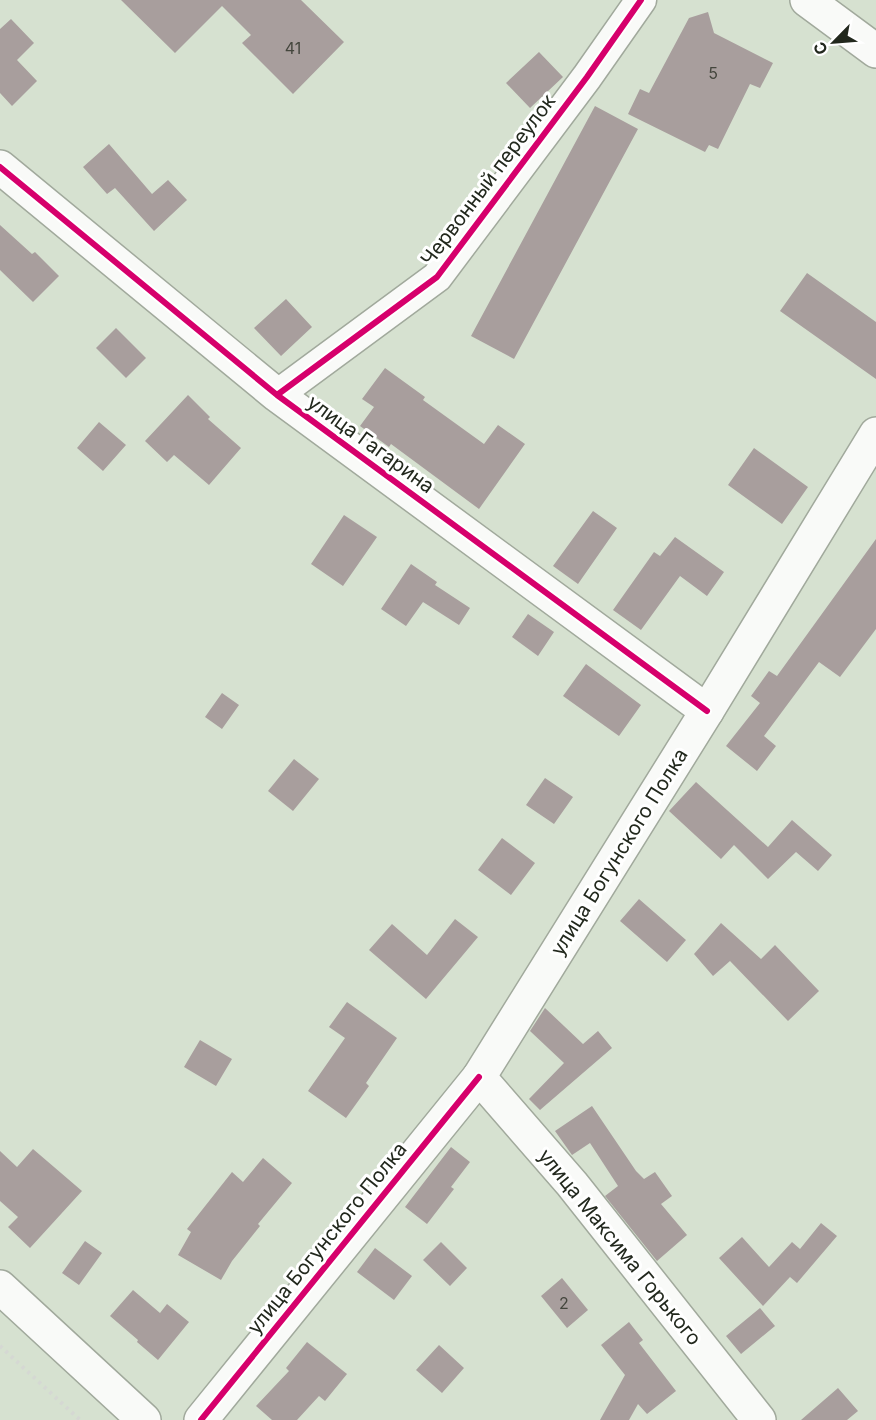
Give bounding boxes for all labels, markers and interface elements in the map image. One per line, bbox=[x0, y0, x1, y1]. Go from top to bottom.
north arrow bbox=[804, 12, 864, 72]
house number: 41 bbox=[285, 38, 301, 58]
text: С bbox=[809, 39, 832, 58]
house number: 5 bbox=[708, 63, 718, 83]
street label: Червонный переулок bbox=[416, 89, 560, 271]
street label: улица Гагарина bbox=[303, 390, 439, 498]
street label: улица Богунского Полка bbox=[545, 744, 693, 960]
street label: улица Богунского Полка bbox=[242, 1137, 412, 1339]
street label: улица Максима Горького bbox=[533, 1144, 707, 1350]
house number: 2 bbox=[559, 1293, 569, 1313]

